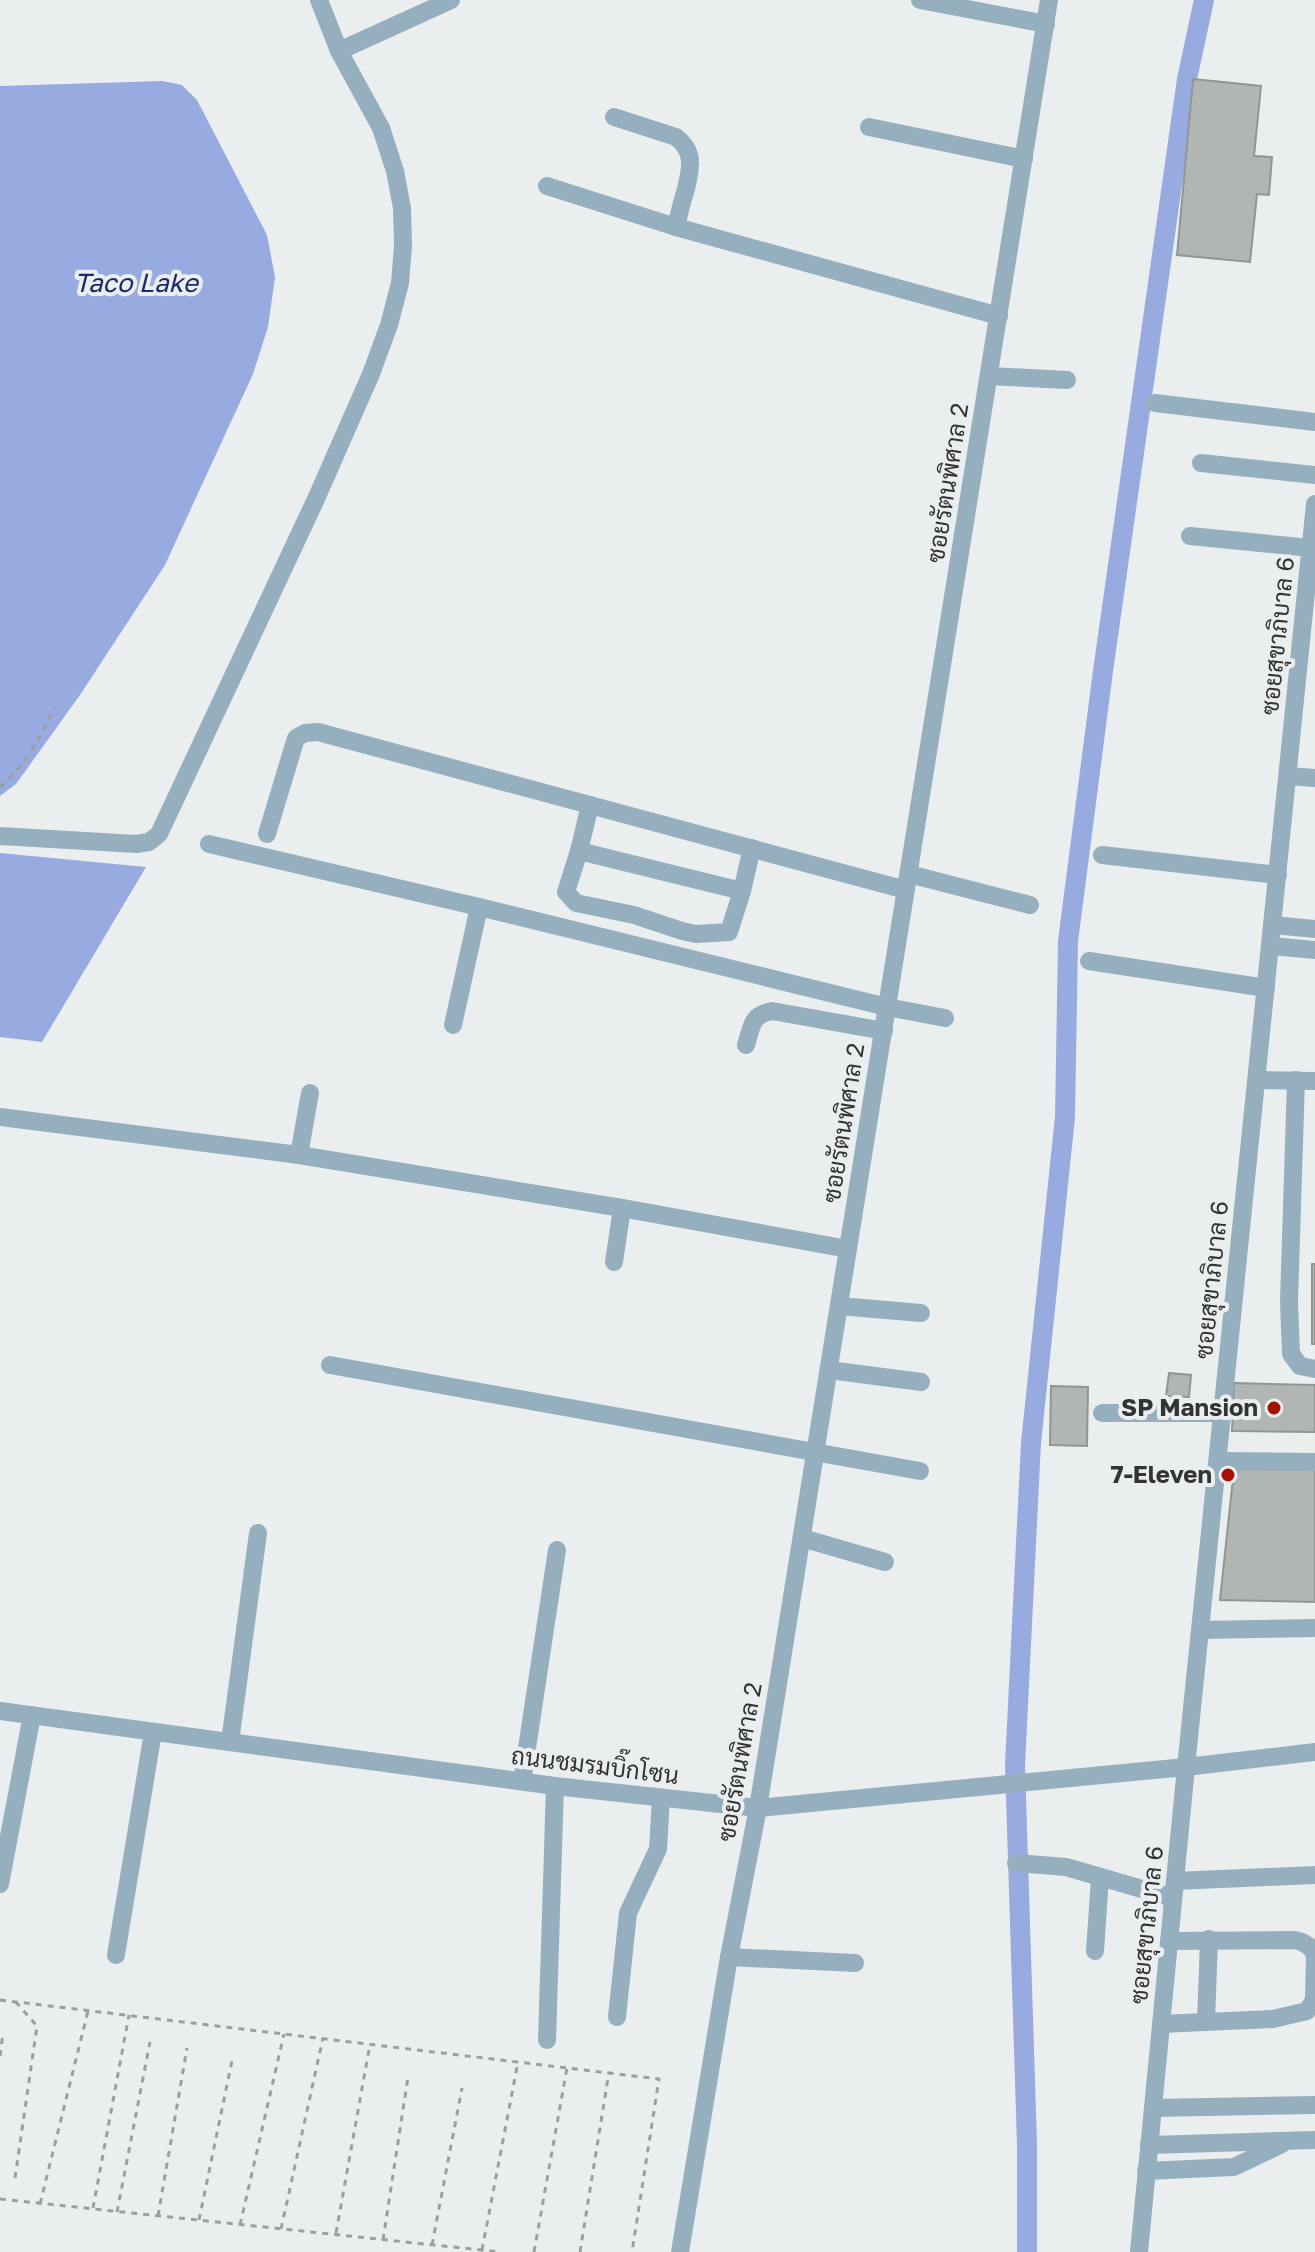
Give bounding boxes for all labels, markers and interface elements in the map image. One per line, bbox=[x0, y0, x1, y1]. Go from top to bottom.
water label: Taco Lake bbox=[74, 267, 200, 298]
street label: ซอยรัตนพิศาล 2 bbox=[920, 401, 973, 565]
street label: ซอยสุขาภิบาล 6 bbox=[1254, 555, 1302, 717]
street label: ซอยรัตนพิศาล 2 bbox=[816, 1041, 869, 1205]
street label: ซอยสุขาภิบาล 6 bbox=[1188, 1199, 1236, 1361]
place label: SP Mansion bbox=[1121, 1392, 1258, 1421]
marker: SP Mansion bbox=[1265, 1399, 1283, 1417]
place label: 7-Eleven bbox=[1111, 1459, 1212, 1488]
marker: 7-Eleven bbox=[1219, 1466, 1237, 1484]
street label: ซอยรัตนพิศาล 2 bbox=[710, 1680, 767, 1844]
street label: ถนนชมรมบิ๊กโซน bbox=[510, 1735, 681, 1789]
street label: ซอยสุขาภิบาล 6 bbox=[1123, 1844, 1171, 2006]

